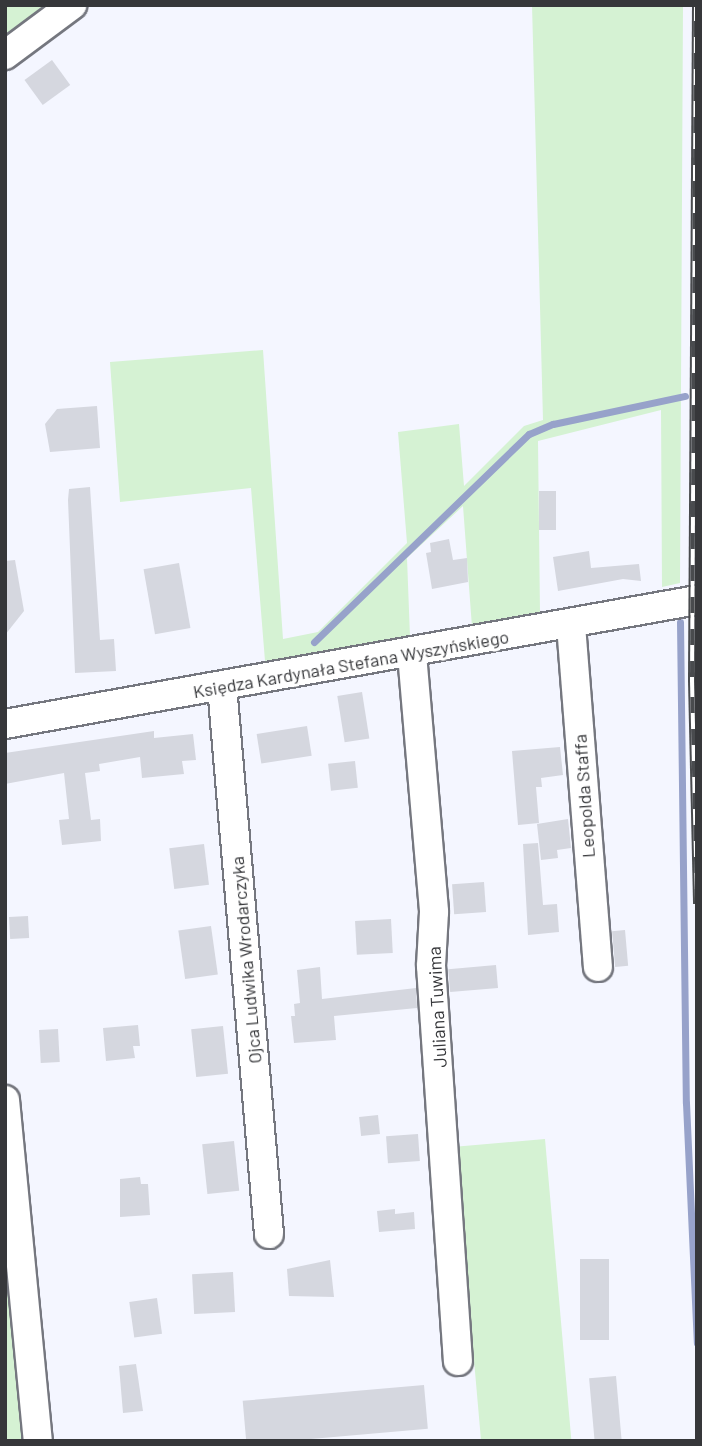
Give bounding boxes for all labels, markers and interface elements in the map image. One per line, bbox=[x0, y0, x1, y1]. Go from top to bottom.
street label: Księdza Kardynała Stefana Wyszyńskiego bbox=[191, 626, 511, 702]
street label: Leopolda Staffa bbox=[569, 733, 599, 859]
street label: Ojca Ludwika Wrodarczyka bbox=[226, 856, 266, 1064]
street label: Juliana Tuwima bbox=[423, 946, 451, 1068]

